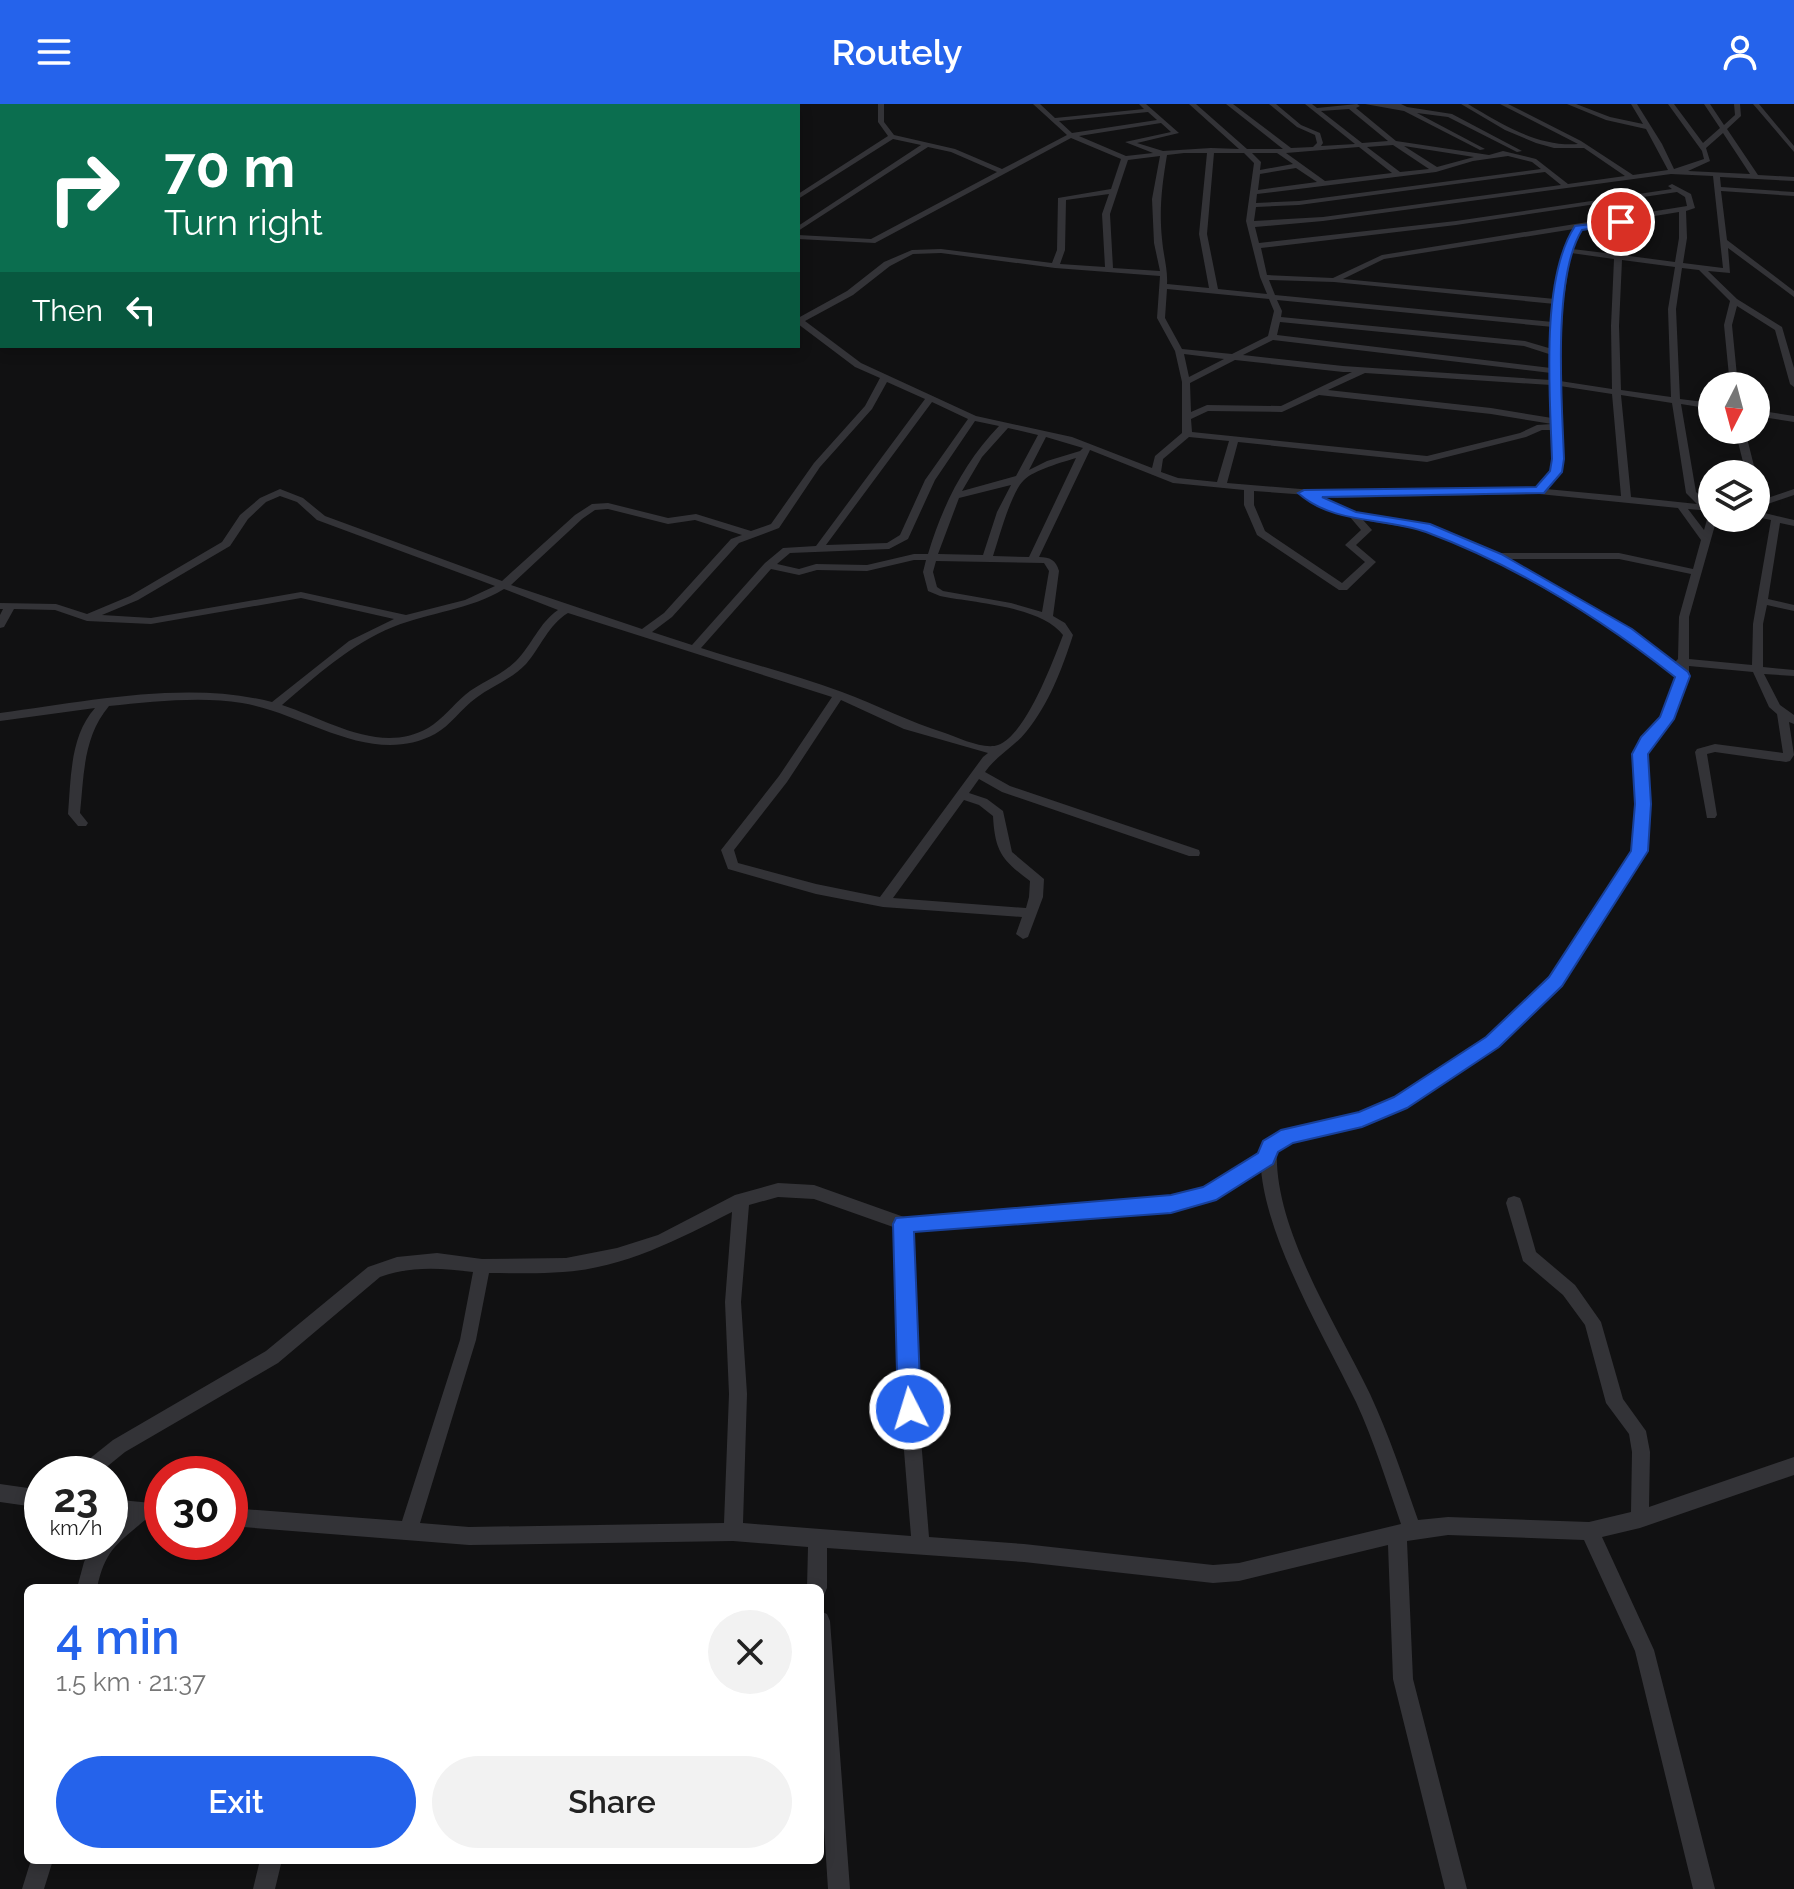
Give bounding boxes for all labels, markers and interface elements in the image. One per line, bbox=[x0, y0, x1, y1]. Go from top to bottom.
icon: menu bbox=[32, 30, 76, 74]
icon: person bbox=[1718, 30, 1762, 74]
text: Routely bbox=[832, 31, 962, 73]
text: 70 m bbox=[164, 134, 295, 200]
icon: right bbox=[32, 136, 136, 240]
pin bbox=[1587, 188, 1655, 256]
icon: arrive bbox=[1599, 200, 1643, 244]
text: Turn right bbox=[164, 201, 323, 243]
icon: left bbox=[119, 288, 163, 332]
text: Then bbox=[32, 293, 103, 328]
north arrow bbox=[1698, 372, 1770, 444]
map controls bbox=[1698, 372, 1770, 532]
button: layers bbox=[1698, 460, 1770, 532]
position arrow bbox=[868, 1367, 952, 1451]
speed limit sign: 30 bbox=[144, 1456, 248, 1560]
text: 23 bbox=[54, 1474, 98, 1521]
text: km/h bbox=[50, 1516, 102, 1540]
text: 4 min bbox=[56, 1609, 180, 1665]
button: close bbox=[708, 1610, 792, 1694]
text: 1.5 km · 21:37 bbox=[56, 1667, 206, 1697]
button: Exit bbox=[56, 1756, 416, 1848]
button: Share bbox=[432, 1756, 792, 1848]

